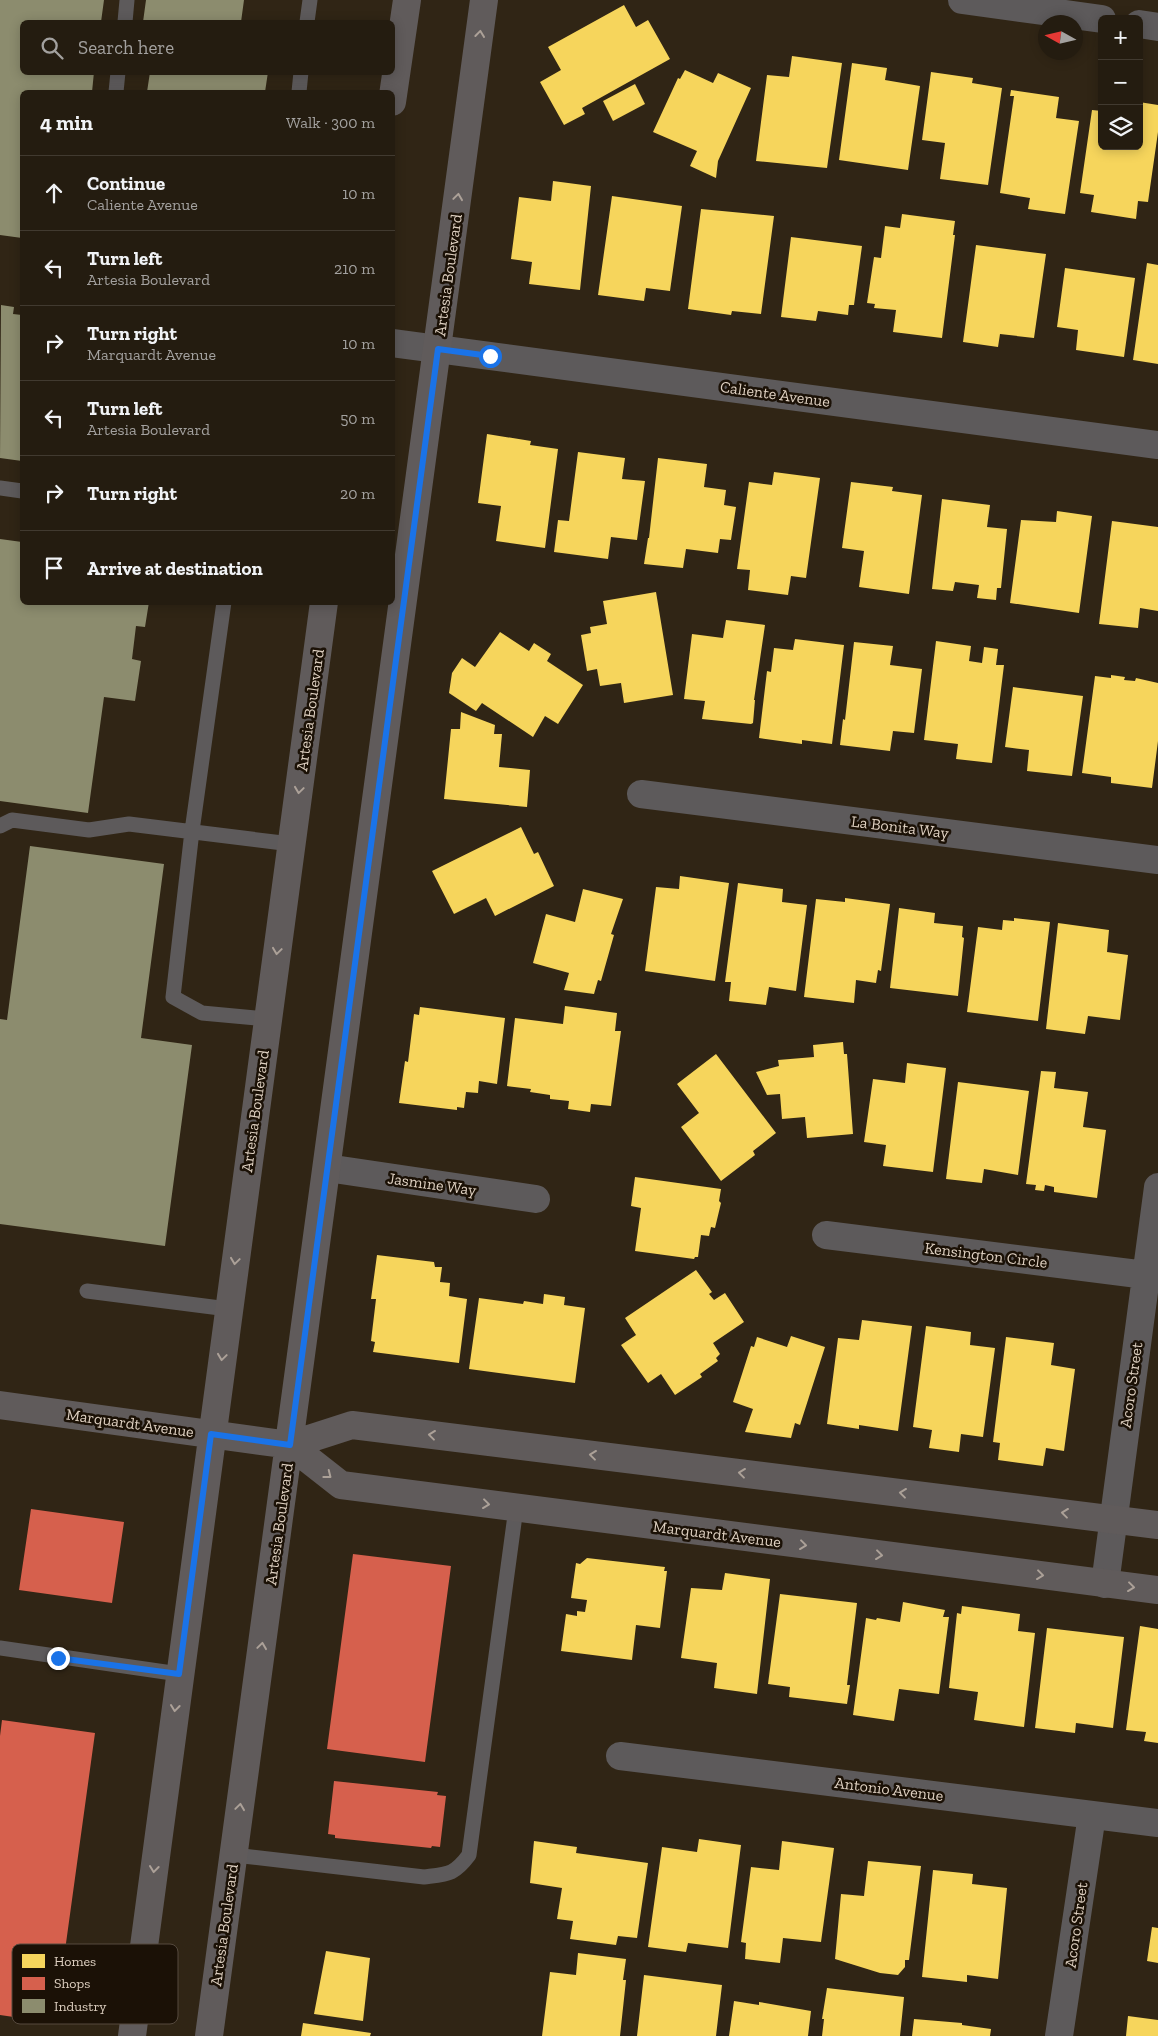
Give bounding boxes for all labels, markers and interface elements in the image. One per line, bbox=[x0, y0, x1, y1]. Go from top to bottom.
north arrow bbox=[1038, 15, 1083, 60]
map controls bbox=[1098, 15, 1143, 150]
button: + bbox=[1098, 15, 1143, 60]
search box bbox=[20, 20, 395, 75]
one-way arrow bbox=[474, 29, 485, 37]
icon: search bbox=[38, 34, 66, 62]
text: Search here bbox=[78, 36, 174, 59]
button: − bbox=[1098, 60, 1143, 105]
button: layers bbox=[1098, 105, 1143, 150]
text: 4 min bbox=[40, 110, 93, 135]
text: Walk · 300 m bbox=[286, 113, 375, 132]
text: Continue bbox=[87, 172, 165, 195]
icon: ahead bbox=[40, 179, 68, 207]
text: 10 m bbox=[342, 184, 375, 203]
one-way arrow bbox=[452, 193, 463, 201]
text: Caliente Avenue bbox=[87, 195, 198, 214]
street label: Artesia Boulevard bbox=[430, 213, 466, 337]
text: Turn left bbox=[87, 247, 162, 270]
icon: left bbox=[40, 254, 68, 282]
text: 210 m bbox=[334, 259, 375, 278]
text: Artesia Boulevard bbox=[87, 270, 210, 289]
text: Turn right bbox=[87, 322, 177, 345]
icon: right bbox=[40, 329, 68, 357]
text: 10 m bbox=[342, 334, 375, 353]
text: Marquardt Avenue bbox=[87, 345, 216, 364]
route start bbox=[479, 345, 502, 368]
street label: Caliente Avenue bbox=[719, 377, 831, 411]
text: Turn left bbox=[87, 397, 162, 420]
icon: left bbox=[40, 404, 68, 432]
text: 50 m bbox=[340, 409, 375, 428]
text: Artesia Boulevard bbox=[87, 420, 210, 439]
icon: right bbox=[40, 479, 68, 507]
text: Turn right bbox=[87, 482, 177, 505]
text: 20 m bbox=[340, 484, 375, 503]
icon: arrive bbox=[40, 554, 68, 582]
text: Arrive at destination bbox=[87, 557, 263, 580]
street label: Artesia Boulevard bbox=[292, 648, 328, 772]
one-way arrow bbox=[294, 786, 305, 794]
street label: La Bonita Way bbox=[850, 812, 951, 843]
one-way arrow bbox=[272, 947, 283, 955]
street label: Artesia Boulevard bbox=[237, 1049, 273, 1173]
street label: Jasmine Way bbox=[386, 1168, 478, 1200]
street label: Kensington Circle bbox=[923, 1238, 1049, 1272]
one-way arrow bbox=[230, 1257, 241, 1265]
street label: Acoro Street bbox=[1116, 1341, 1146, 1429]
one-way arrow bbox=[217, 1353, 227, 1362]
street label: Marquardt Avenue bbox=[65, 1405, 195, 1441]
one-way arrow bbox=[427, 1430, 436, 1440]
one-way arrow bbox=[589, 1450, 597, 1461]
street label: Artesia Boulevard bbox=[261, 1462, 297, 1586]
one-way arrow bbox=[738, 1468, 746, 1479]
one-way arrow bbox=[322, 1469, 331, 1477]
one-way arrow bbox=[899, 1488, 907, 1499]
one-way arrow bbox=[482, 1498, 490, 1509]
one-way arrow bbox=[1060, 1509, 1069, 1519]
street label: Marquardt Avenue bbox=[652, 1517, 782, 1551]
one-way arrow bbox=[799, 1540, 807, 1550]
one-way arrow bbox=[875, 1549, 883, 1560]
one-way arrow bbox=[1036, 1569, 1044, 1580]
one-way arrow bbox=[1128, 1581, 1136, 1592]
one-way arrow bbox=[257, 1642, 267, 1650]
route end bbox=[47, 1647, 70, 1670]
one-way arrow bbox=[170, 1704, 181, 1712]
street label: Antonio Avenue bbox=[834, 1773, 944, 1805]
one-way arrow bbox=[235, 1803, 245, 1811]
street label: Artesia Boulevard bbox=[206, 1863, 242, 1987]
one-way arrow bbox=[149, 1865, 160, 1873]
street label: Acoro Street bbox=[1061, 1881, 1091, 1969]
legend bbox=[12, 1944, 178, 2024]
text: Homes bbox=[54, 1953, 96, 1970]
text: Shops bbox=[54, 1975, 90, 1992]
text: Industry bbox=[54, 1998, 107, 2015]

